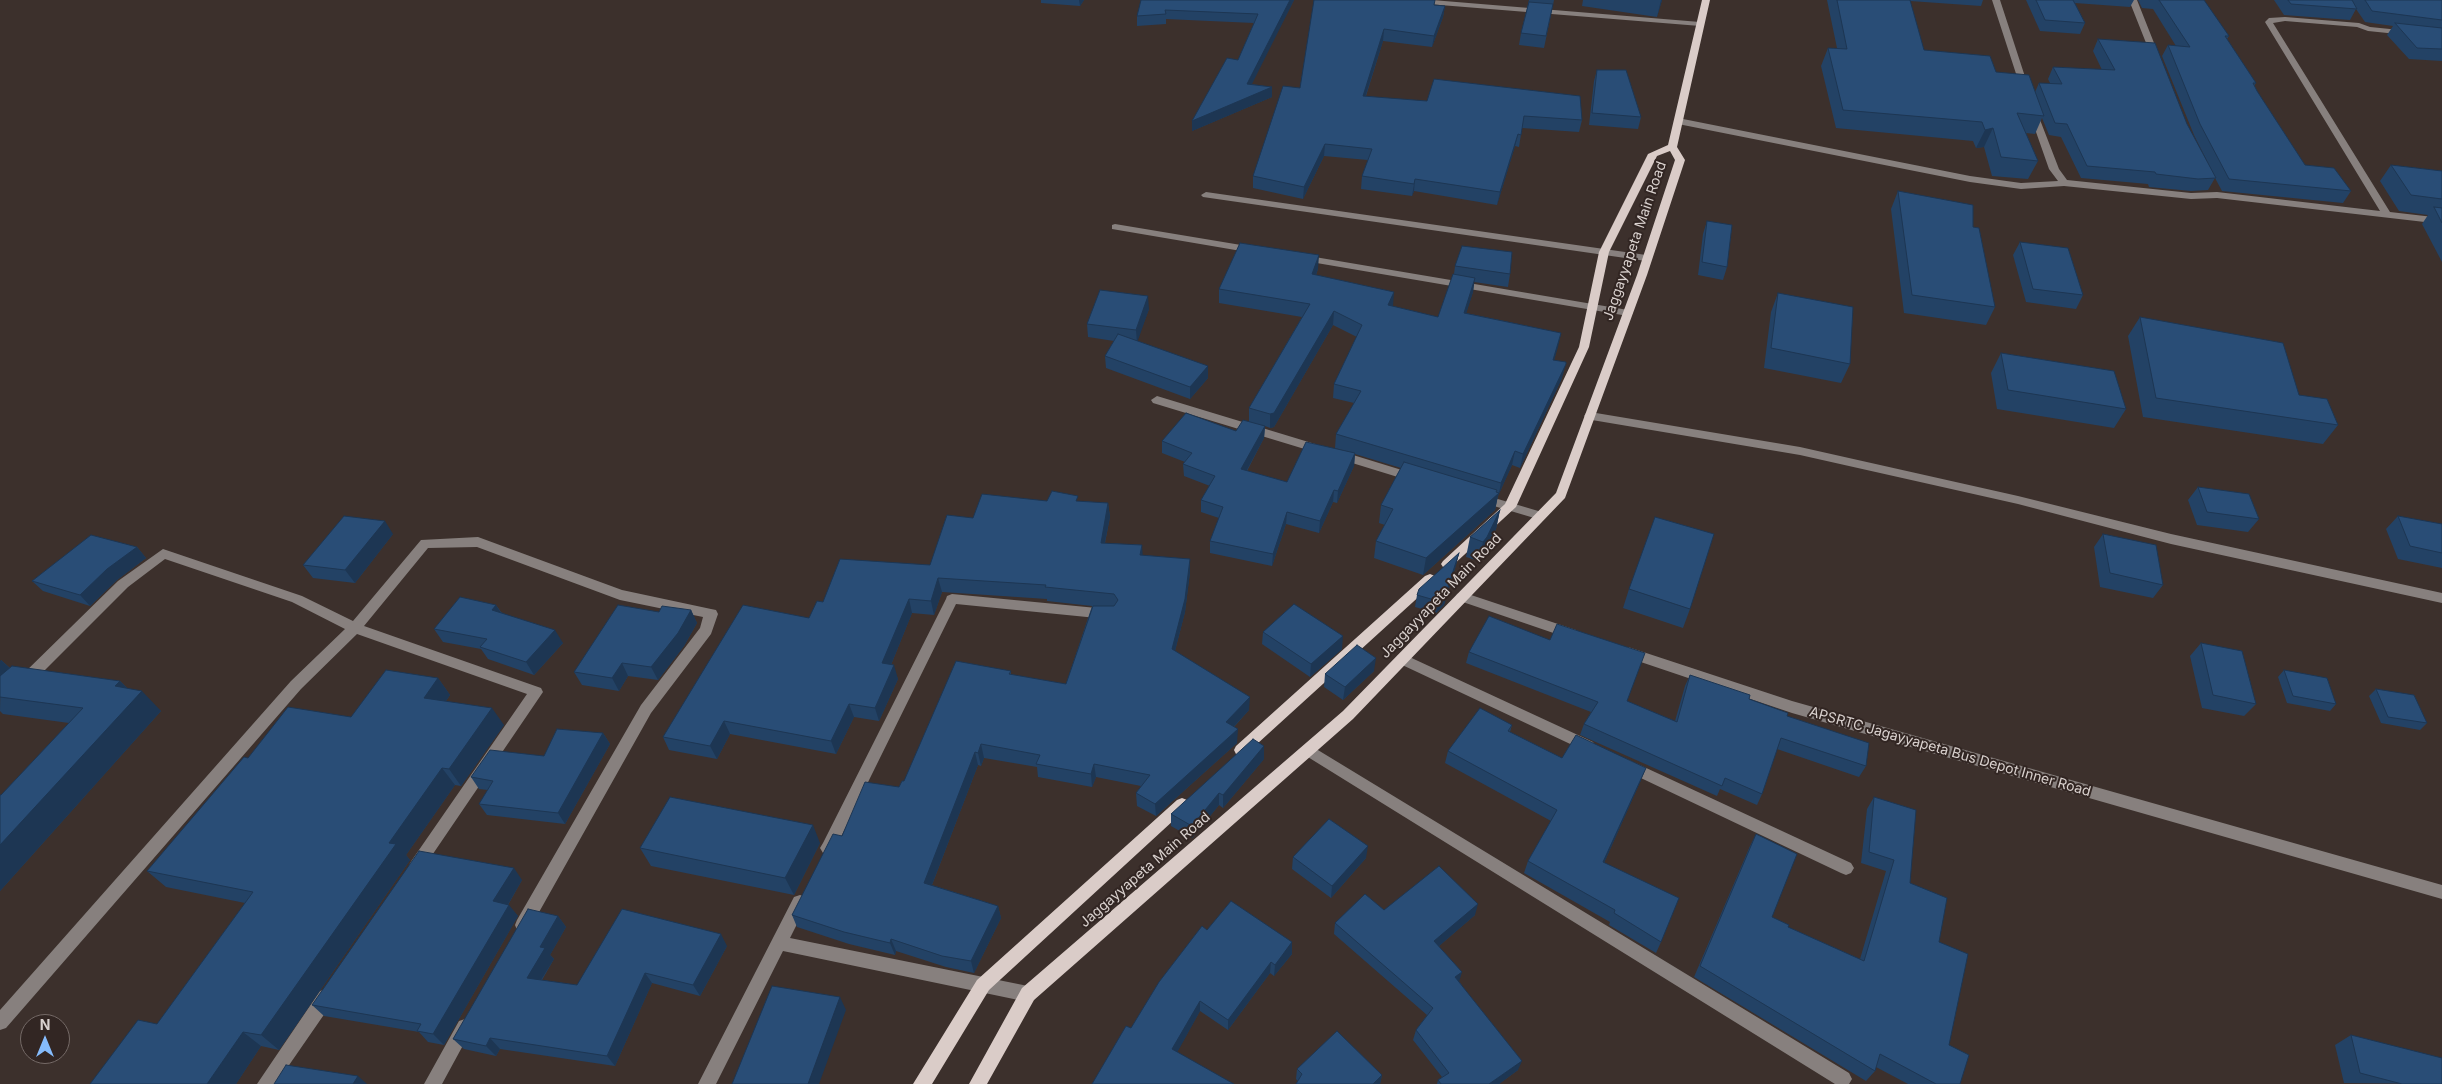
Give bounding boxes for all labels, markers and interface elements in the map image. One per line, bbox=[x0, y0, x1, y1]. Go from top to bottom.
street label: Jaggayyapeta Main Road bbox=[1600, 159, 1670, 323]
street label: Jaggayyapeta Main Road bbox=[1377, 530, 1505, 662]
street label: APSRTC Jagayyapeta Bus Depot Inner Road bbox=[1807, 704, 2093, 800]
street label: Jaggayyapeta Main Road bbox=[1076, 809, 1214, 931]
north arrow bbox=[20, 1014, 70, 1064]
text: N bbox=[40, 1016, 50, 1033]

